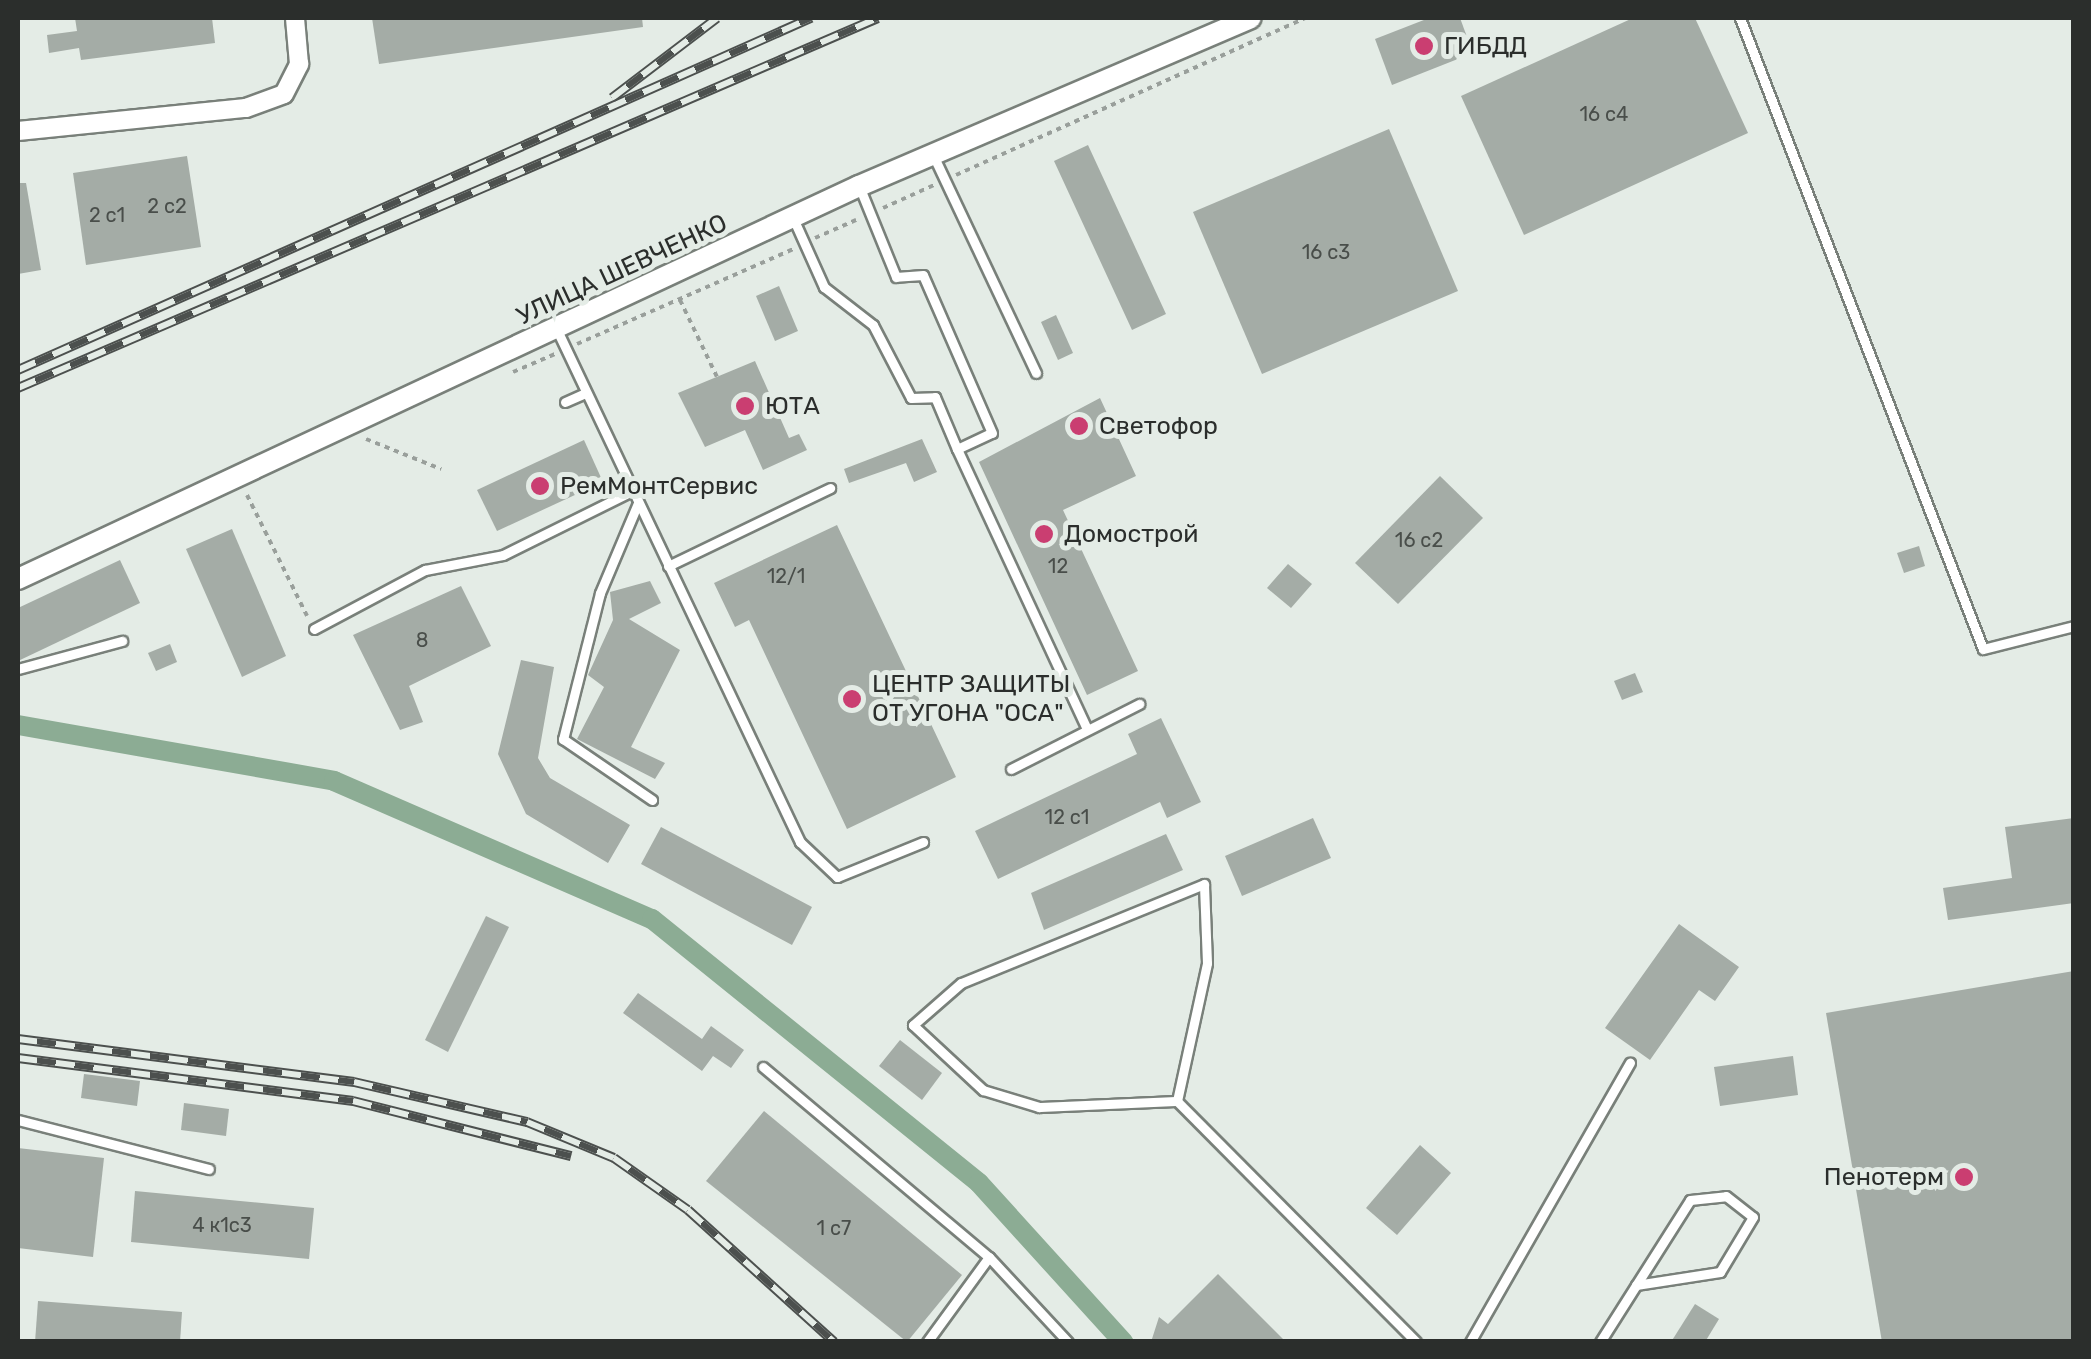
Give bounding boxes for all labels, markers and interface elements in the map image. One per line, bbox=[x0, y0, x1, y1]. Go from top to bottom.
place label: ГИБДД bbox=[1444, 31, 1527, 61]
marker: ГИБДД bbox=[1413, 35, 1435, 57]
house number: 16 с4 bbox=[1580, 102, 1628, 126]
house number: 2 с2 bbox=[147, 194, 187, 218]
house number: 2 с1 bbox=[89, 203, 125, 227]
street label: УЛИЦА ШЕВЧЕНКО bbox=[512, 208, 732, 332]
house number: 16 с3 bbox=[1302, 240, 1350, 264]
place label: ЮТА bbox=[765, 391, 820, 421]
marker: ЮТА bbox=[734, 395, 756, 417]
place label: Светофор bbox=[1099, 411, 1218, 441]
marker: Светофор bbox=[1068, 415, 1090, 437]
place label: РемМонтСервис bbox=[560, 471, 758, 501]
marker: РемМонтСервис bbox=[529, 475, 551, 497]
place label: Домострой bbox=[1064, 519, 1199, 549]
marker: Домострой bbox=[1033, 523, 1055, 545]
house number: 16 с2 bbox=[1395, 528, 1443, 552]
house number: 12 bbox=[1048, 554, 1068, 578]
house number: 12/1 bbox=[767, 564, 805, 588]
house number: 8 bbox=[416, 628, 428, 652]
place label: ЦЕНТР ЗАЩИТЫ ОТ УГОНА "ОСА" bbox=[872, 670, 1070, 729]
marker: ЦЕНТР ЗАЩИТЫ ОТ УГОНА "ОСА" bbox=[841, 688, 863, 710]
house number: 12 с1 bbox=[1045, 805, 1089, 829]
place label: Пенотерм bbox=[1824, 1162, 1944, 1192]
marker: Пенотерм bbox=[1953, 1166, 1975, 1188]
house number: 4 к1с3 bbox=[192, 1213, 252, 1237]
house number: 1 с7 bbox=[817, 1216, 851, 1240]

